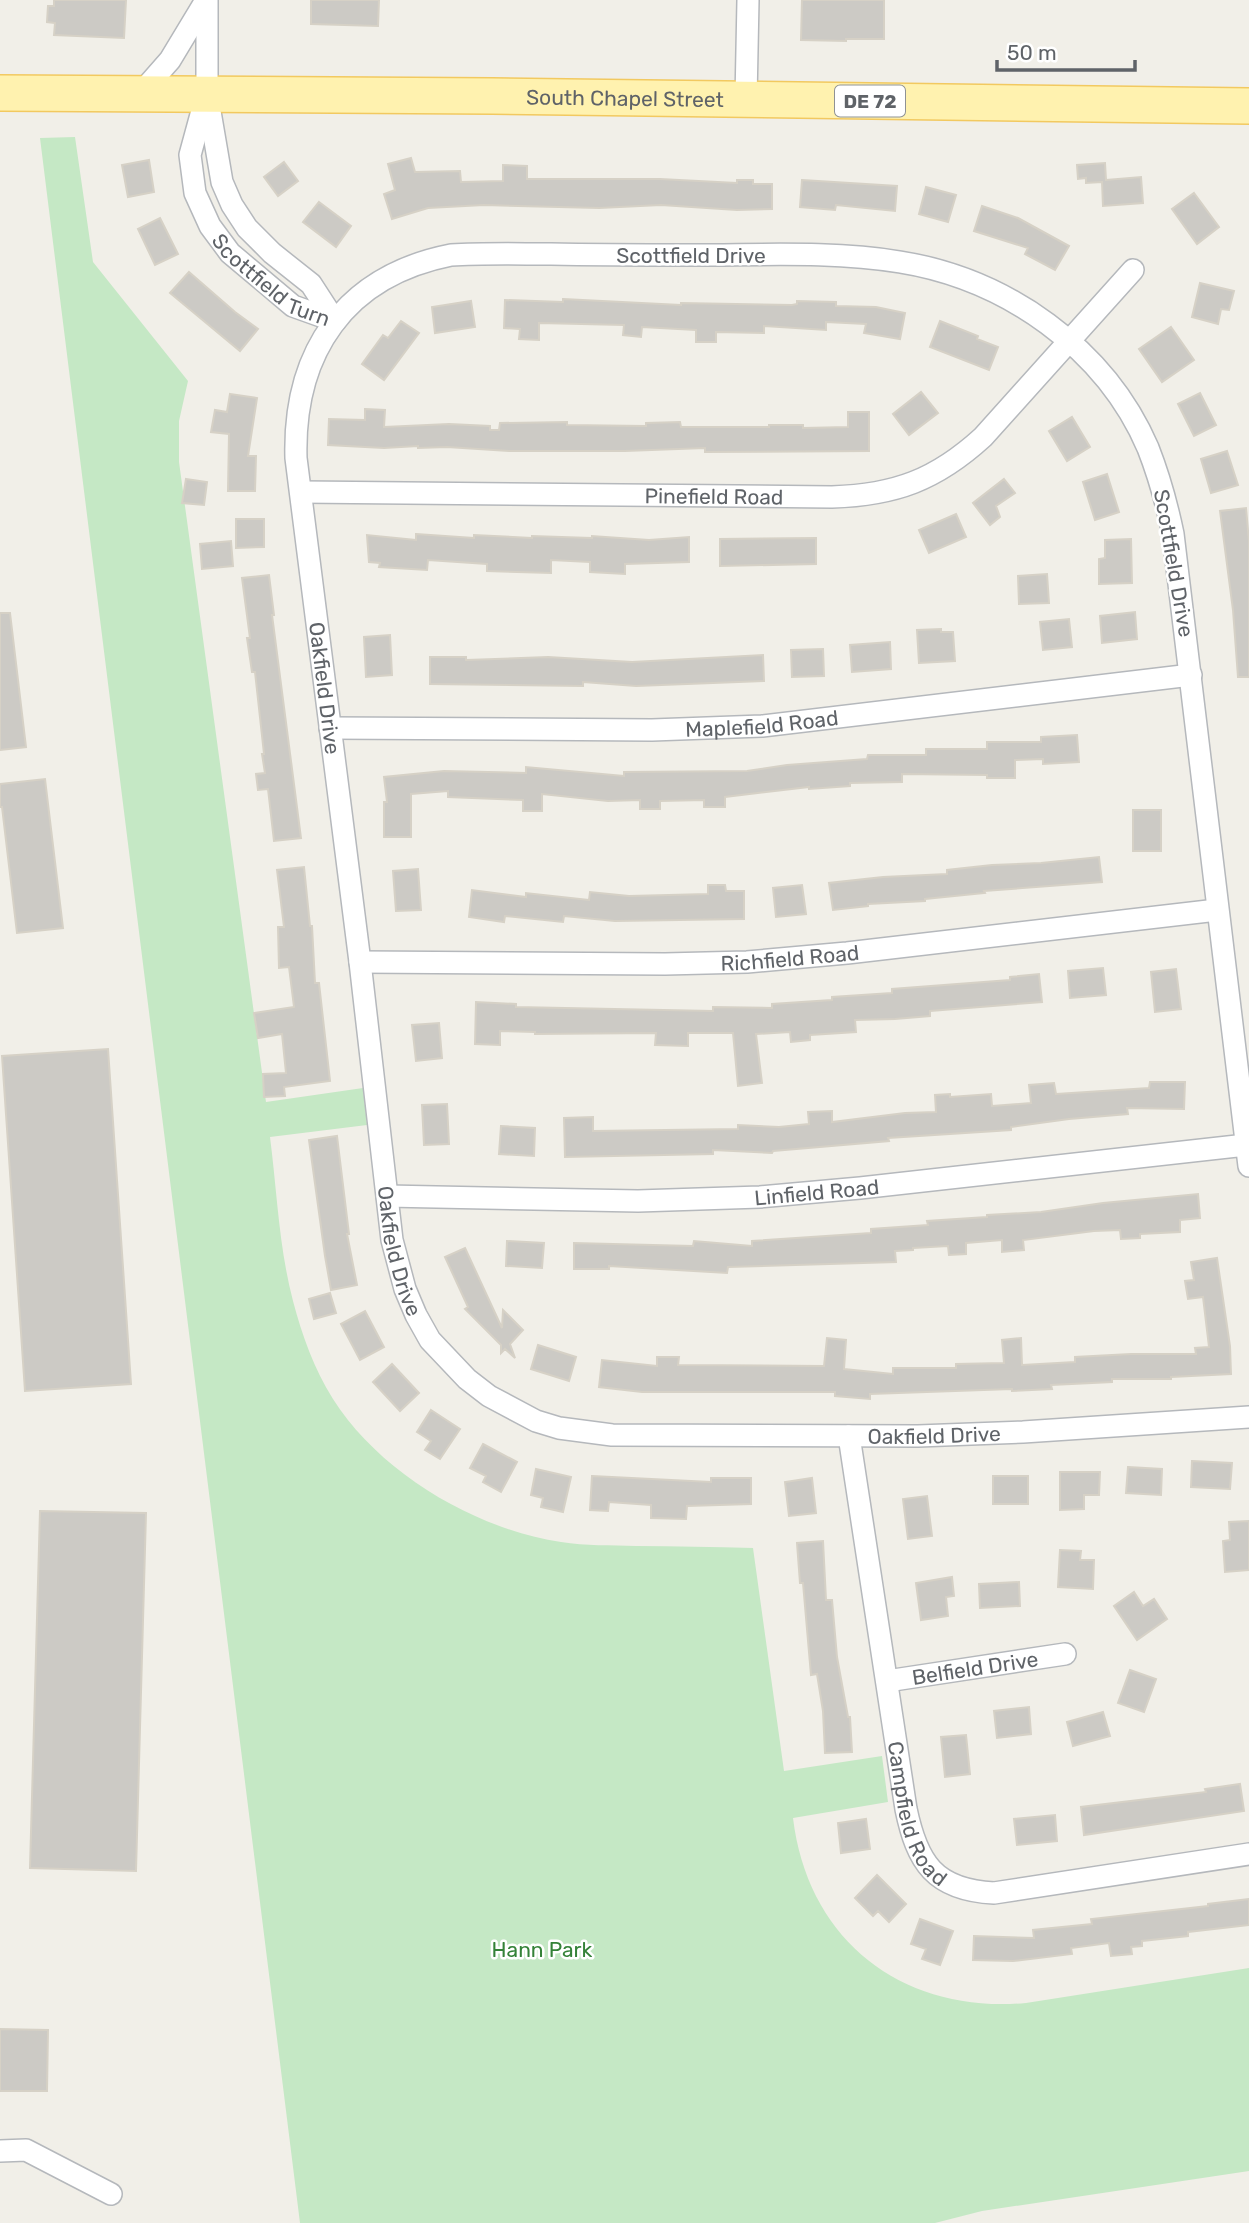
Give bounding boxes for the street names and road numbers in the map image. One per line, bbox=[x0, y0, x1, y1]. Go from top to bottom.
street label: South Chapel Street bbox=[526, 84, 724, 112]
road number: DE 72 bbox=[835, 86, 905, 116]
street label: Scottfield Turn bbox=[207, 228, 334, 331]
street label: Scottfield Drive bbox=[616, 243, 766, 268]
street label: Pinefield Road bbox=[644, 483, 784, 509]
street label: Scottfield Drive bbox=[1149, 487, 1199, 639]
street label: Oakfield Drive bbox=[304, 620, 346, 756]
street label: Maplefield Road bbox=[685, 705, 840, 741]
street label: Richfield Road bbox=[720, 939, 860, 975]
street label: Linfield Road bbox=[753, 1173, 880, 1210]
street label: Oakfield Drive bbox=[373, 1184, 427, 1320]
street label: Oakfield Drive bbox=[867, 1420, 1001, 1449]
street label: Belfield Drive bbox=[910, 1646, 1040, 1690]
street label: Campfield Road bbox=[883, 1739, 952, 1891]

